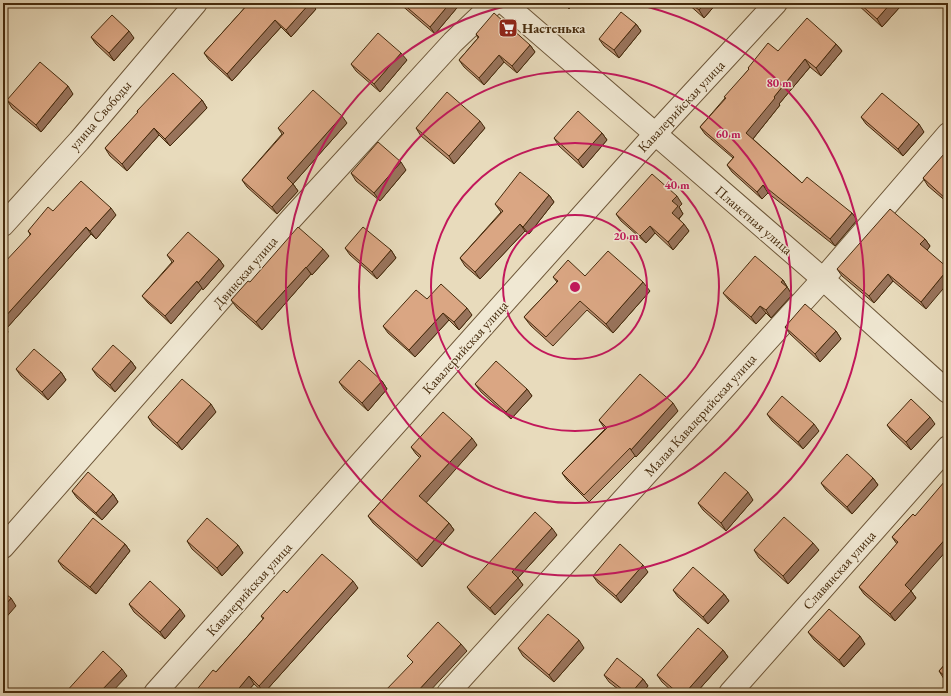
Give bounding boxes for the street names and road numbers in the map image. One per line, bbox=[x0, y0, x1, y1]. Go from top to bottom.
street label: Кавалерийская улица bbox=[634, 56, 729, 156]
street label: улица Свободы bbox=[65, 76, 135, 154]
street label: Планетная улица bbox=[711, 181, 797, 259]
street label: Двинская улица bbox=[209, 232, 282, 312]
street label: Кавалерийская улица bbox=[418, 296, 512, 398]
street label: Малая Кавалерийская улица bbox=[640, 350, 760, 480]
street label: Славянская улица bbox=[799, 526, 880, 614]
street label: Кавалерийская улица bbox=[202, 538, 296, 640]

